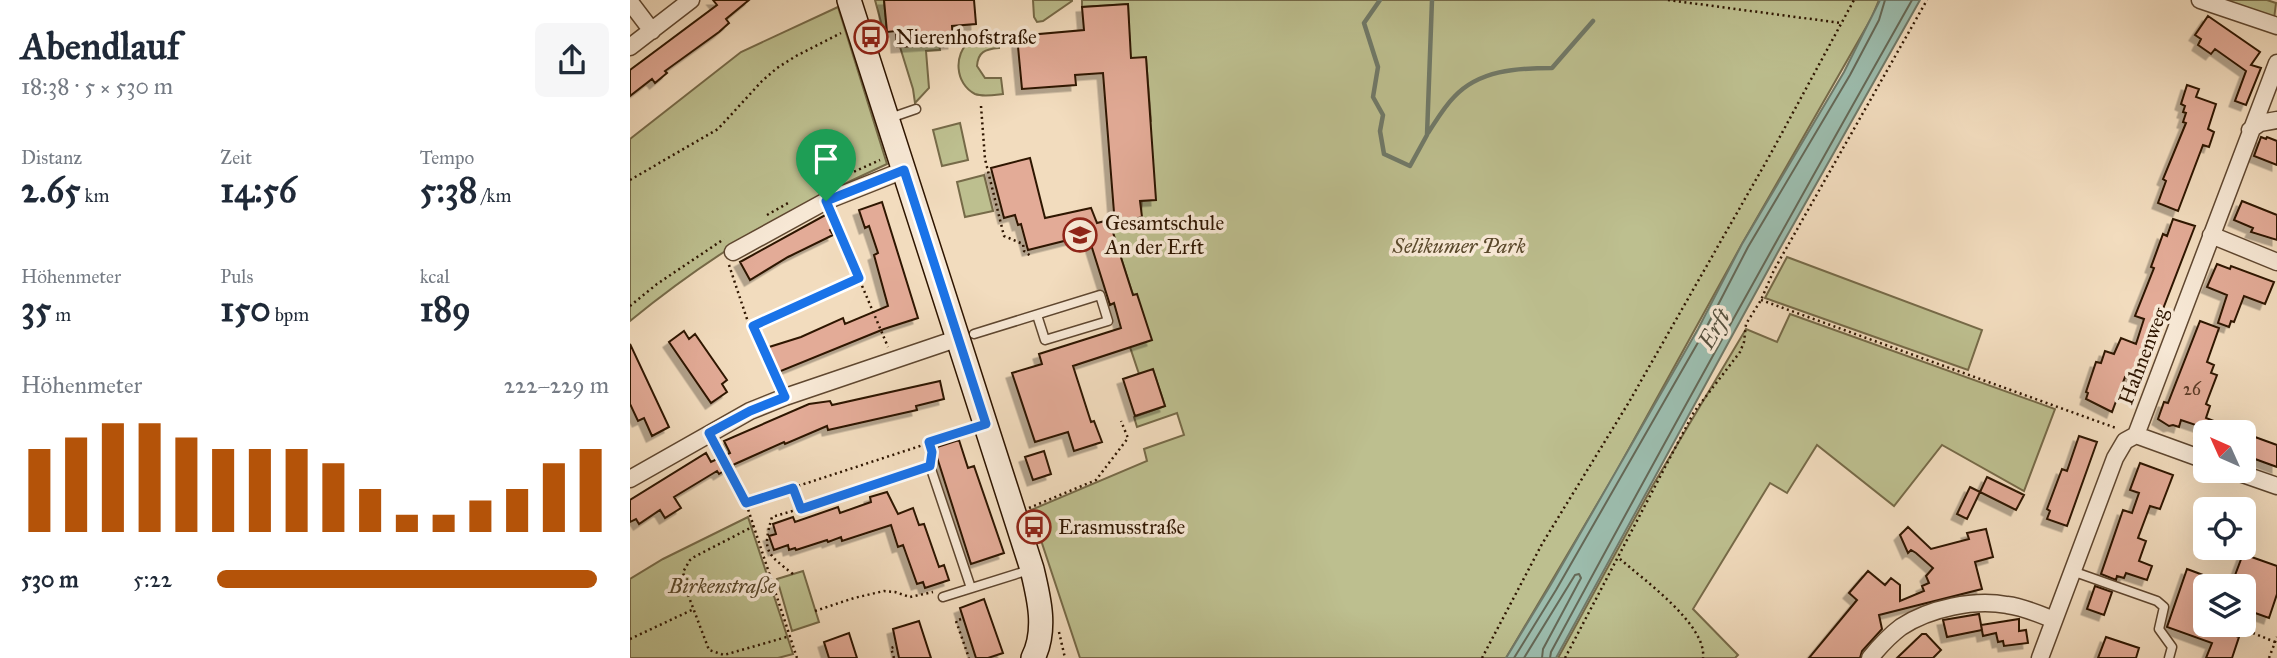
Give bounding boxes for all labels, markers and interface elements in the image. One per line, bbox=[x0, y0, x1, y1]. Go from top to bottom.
bus stop icon: Nierenhofstraße bbox=[852, 18, 890, 56]
text: Abendlauf bbox=[21, 23, 180, 69]
button: share bbox=[535, 23, 609, 97]
place label: Nierenhofstraße bbox=[896, 24, 1037, 50]
text: 18:38 · 5 × 530 m bbox=[21, 72, 173, 100]
pin bbox=[796, 129, 856, 201]
icon: arrive bbox=[807, 140, 845, 178]
text: Distanz bbox=[21, 146, 82, 169]
text: Zeit bbox=[220, 146, 252, 169]
text: Tempo bbox=[420, 146, 474, 169]
text: 2.65 bbox=[21, 169, 80, 212]
text: 14:56 bbox=[220, 169, 297, 212]
text: 5:38 bbox=[420, 169, 477, 212]
text: km bbox=[80, 184, 109, 207]
text: /km bbox=[477, 184, 511, 207]
place label: Gesamtschule An der Erft bbox=[1104, 210, 1224, 260]
school or university icon: Gesamtschule An der Erft bbox=[1061, 216, 1099, 254]
park label: Selikumer Park bbox=[1392, 233, 1526, 259]
text: Höhenmeter bbox=[21, 265, 121, 288]
text: Puls bbox=[220, 265, 253, 288]
text: kcal bbox=[420, 265, 450, 288]
text: 35 bbox=[21, 288, 51, 331]
text: 150 bbox=[220, 288, 271, 331]
text: 189 bbox=[420, 288, 471, 331]
text: m bbox=[51, 303, 71, 326]
text: bpm bbox=[271, 303, 309, 326]
water label: Erft bbox=[1691, 303, 1737, 355]
street label: Hahnenweg bbox=[2113, 303, 2174, 408]
text: Höhenmeter bbox=[21, 371, 142, 399]
text: 222–229 m bbox=[504, 371, 609, 399]
house number: 26 bbox=[2183, 378, 2202, 400]
north arrow bbox=[2193, 420, 2256, 483]
map controls bbox=[2193, 420, 2256, 637]
button: locate bbox=[2193, 497, 2256, 560]
bus stop icon: Erasmusstraße bbox=[1015, 508, 1053, 546]
place label: Erasmusstraße bbox=[1058, 514, 1186, 540]
text: 530 m bbox=[21, 565, 79, 593]
text: 5:22 bbox=[133, 565, 172, 593]
park label: Birkenstraße bbox=[667, 573, 777, 599]
button: layers bbox=[2193, 574, 2256, 637]

